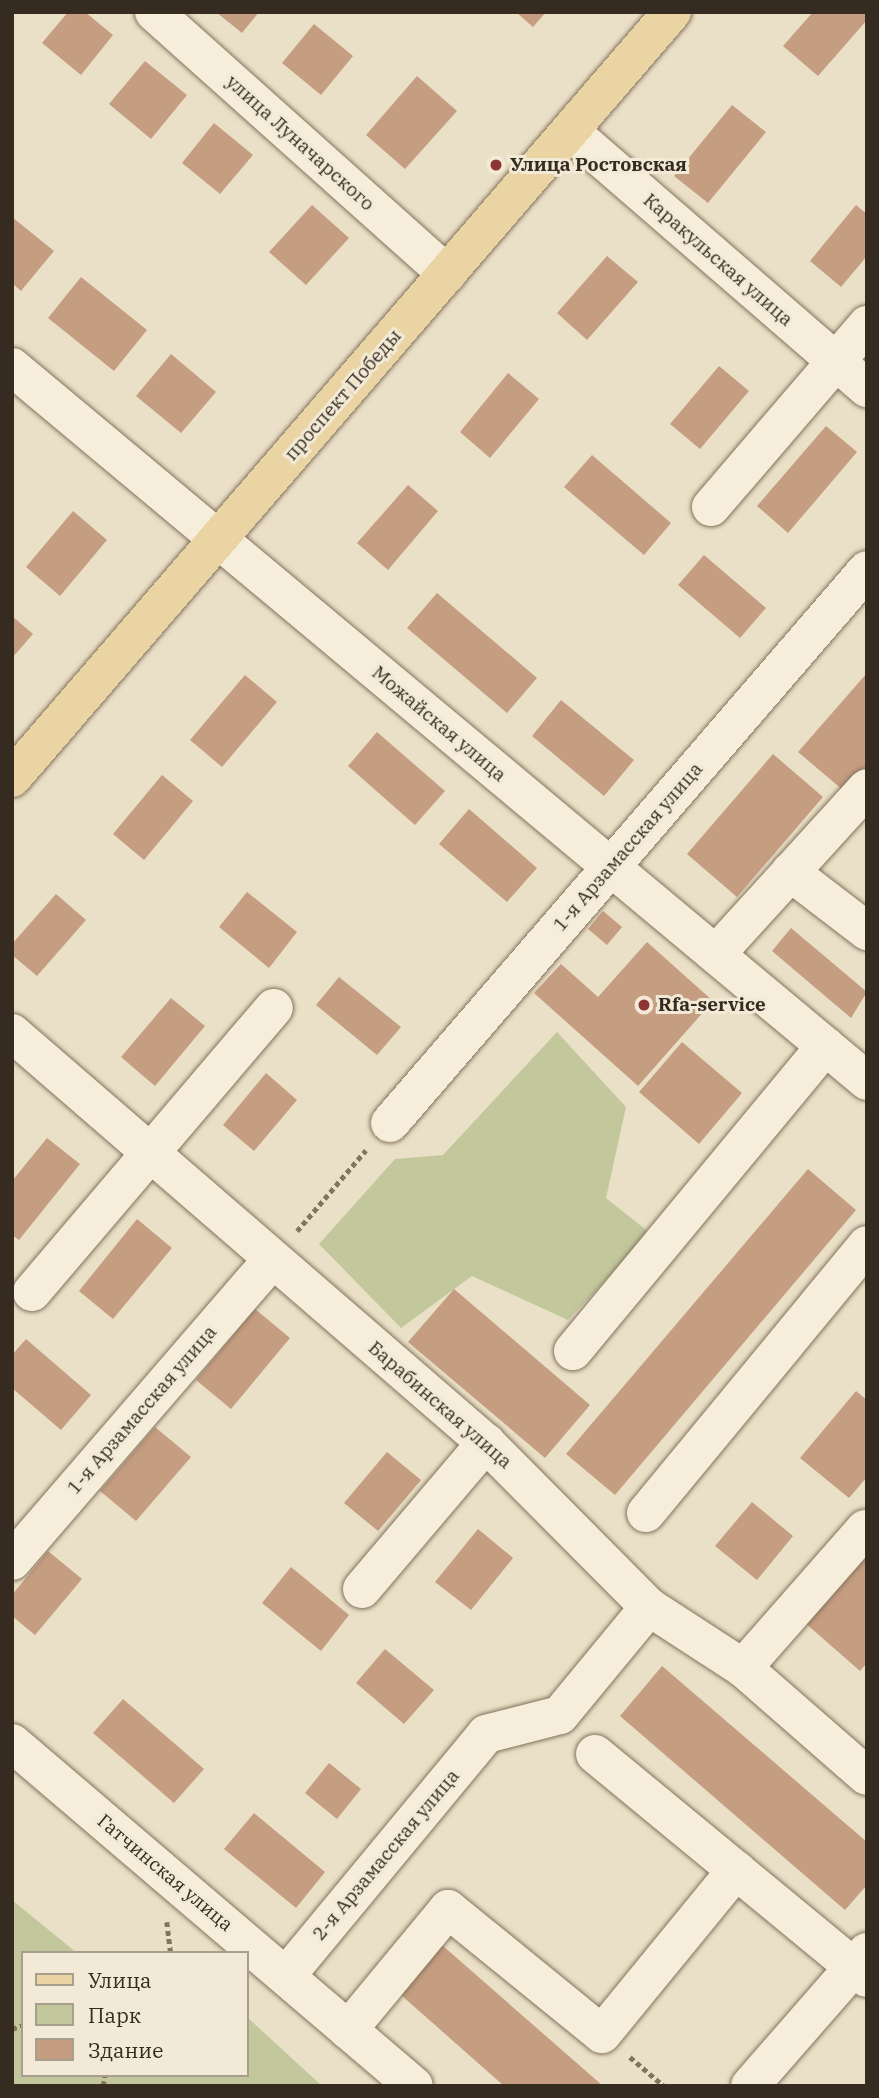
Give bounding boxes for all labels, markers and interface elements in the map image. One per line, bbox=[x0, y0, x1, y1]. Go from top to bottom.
street label: улица Луначарского bbox=[221, 71, 379, 215]
place label: Улица Ростовская bbox=[510, 154, 687, 176]
marker: Улица Ростовская bbox=[488, 157, 504, 173]
street label: Каракульская улица bbox=[639, 189, 797, 331]
street label: проспект Победы bbox=[280, 325, 406, 465]
street label: Можайская улица bbox=[367, 661, 511, 787]
street label: 1-я Арзамасская улица bbox=[549, 758, 707, 936]
place label: Rfa-service bbox=[658, 994, 766, 1016]
marker: Rfa-service bbox=[636, 997, 652, 1013]
street label: 1-я Арзамасская улица bbox=[63, 1321, 221, 1499]
street label: Барабинская улица bbox=[364, 1336, 516, 1474]
street label: 2-я Арзамасская улица bbox=[308, 1765, 464, 1945]
street label: Гатчинская улица bbox=[93, 1810, 237, 1936]
legend bbox=[21, 1951, 248, 2077]
text: Улица bbox=[88, 1966, 152, 1994]
text: Парк bbox=[88, 2001, 141, 2029]
text: Здание bbox=[88, 2036, 163, 2064]

